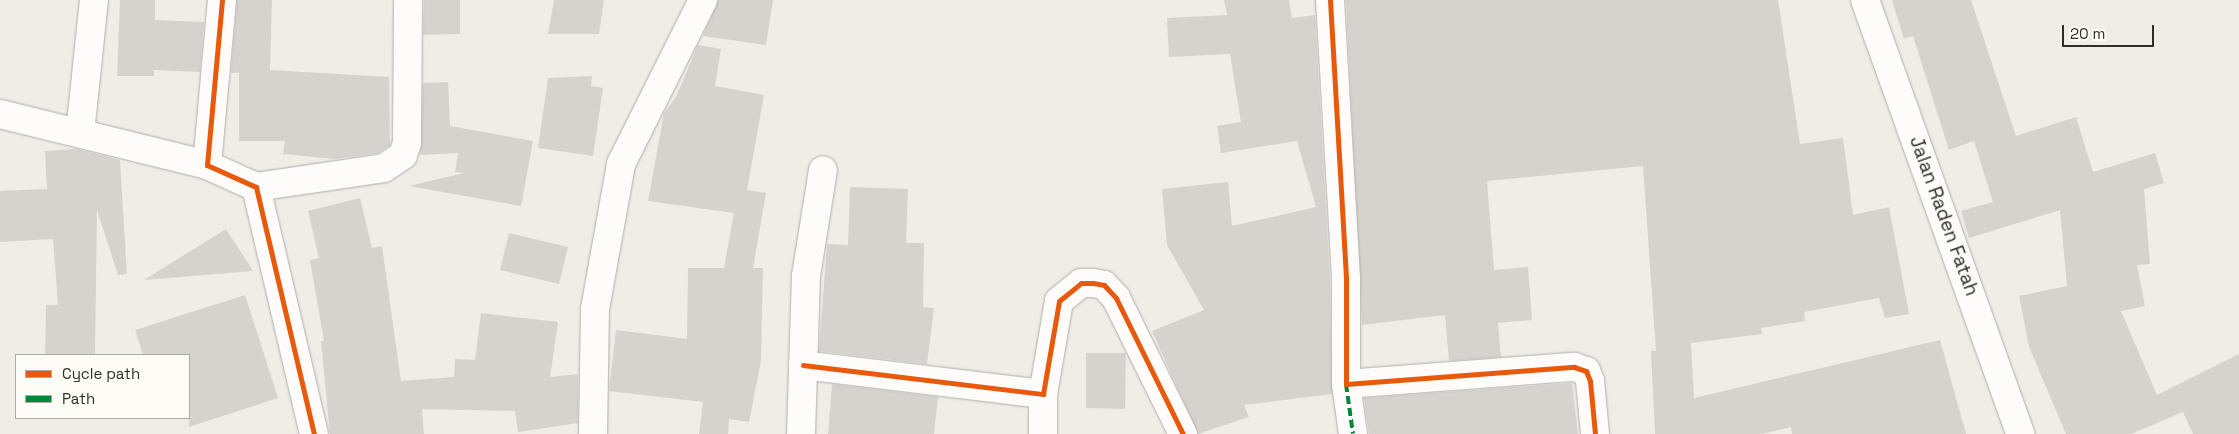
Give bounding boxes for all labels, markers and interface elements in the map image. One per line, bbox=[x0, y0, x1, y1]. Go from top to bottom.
scale bar bbox=[2064, 15, 2156, 47]
text: 20 m bbox=[2070, 24, 2105, 43]
street label: Jalan Raden Fatah bbox=[1905, 133, 1983, 299]
legend bbox=[15, 354, 190, 419]
text: Cycle path bbox=[62, 364, 140, 383]
text: Path bbox=[62, 389, 95, 408]

